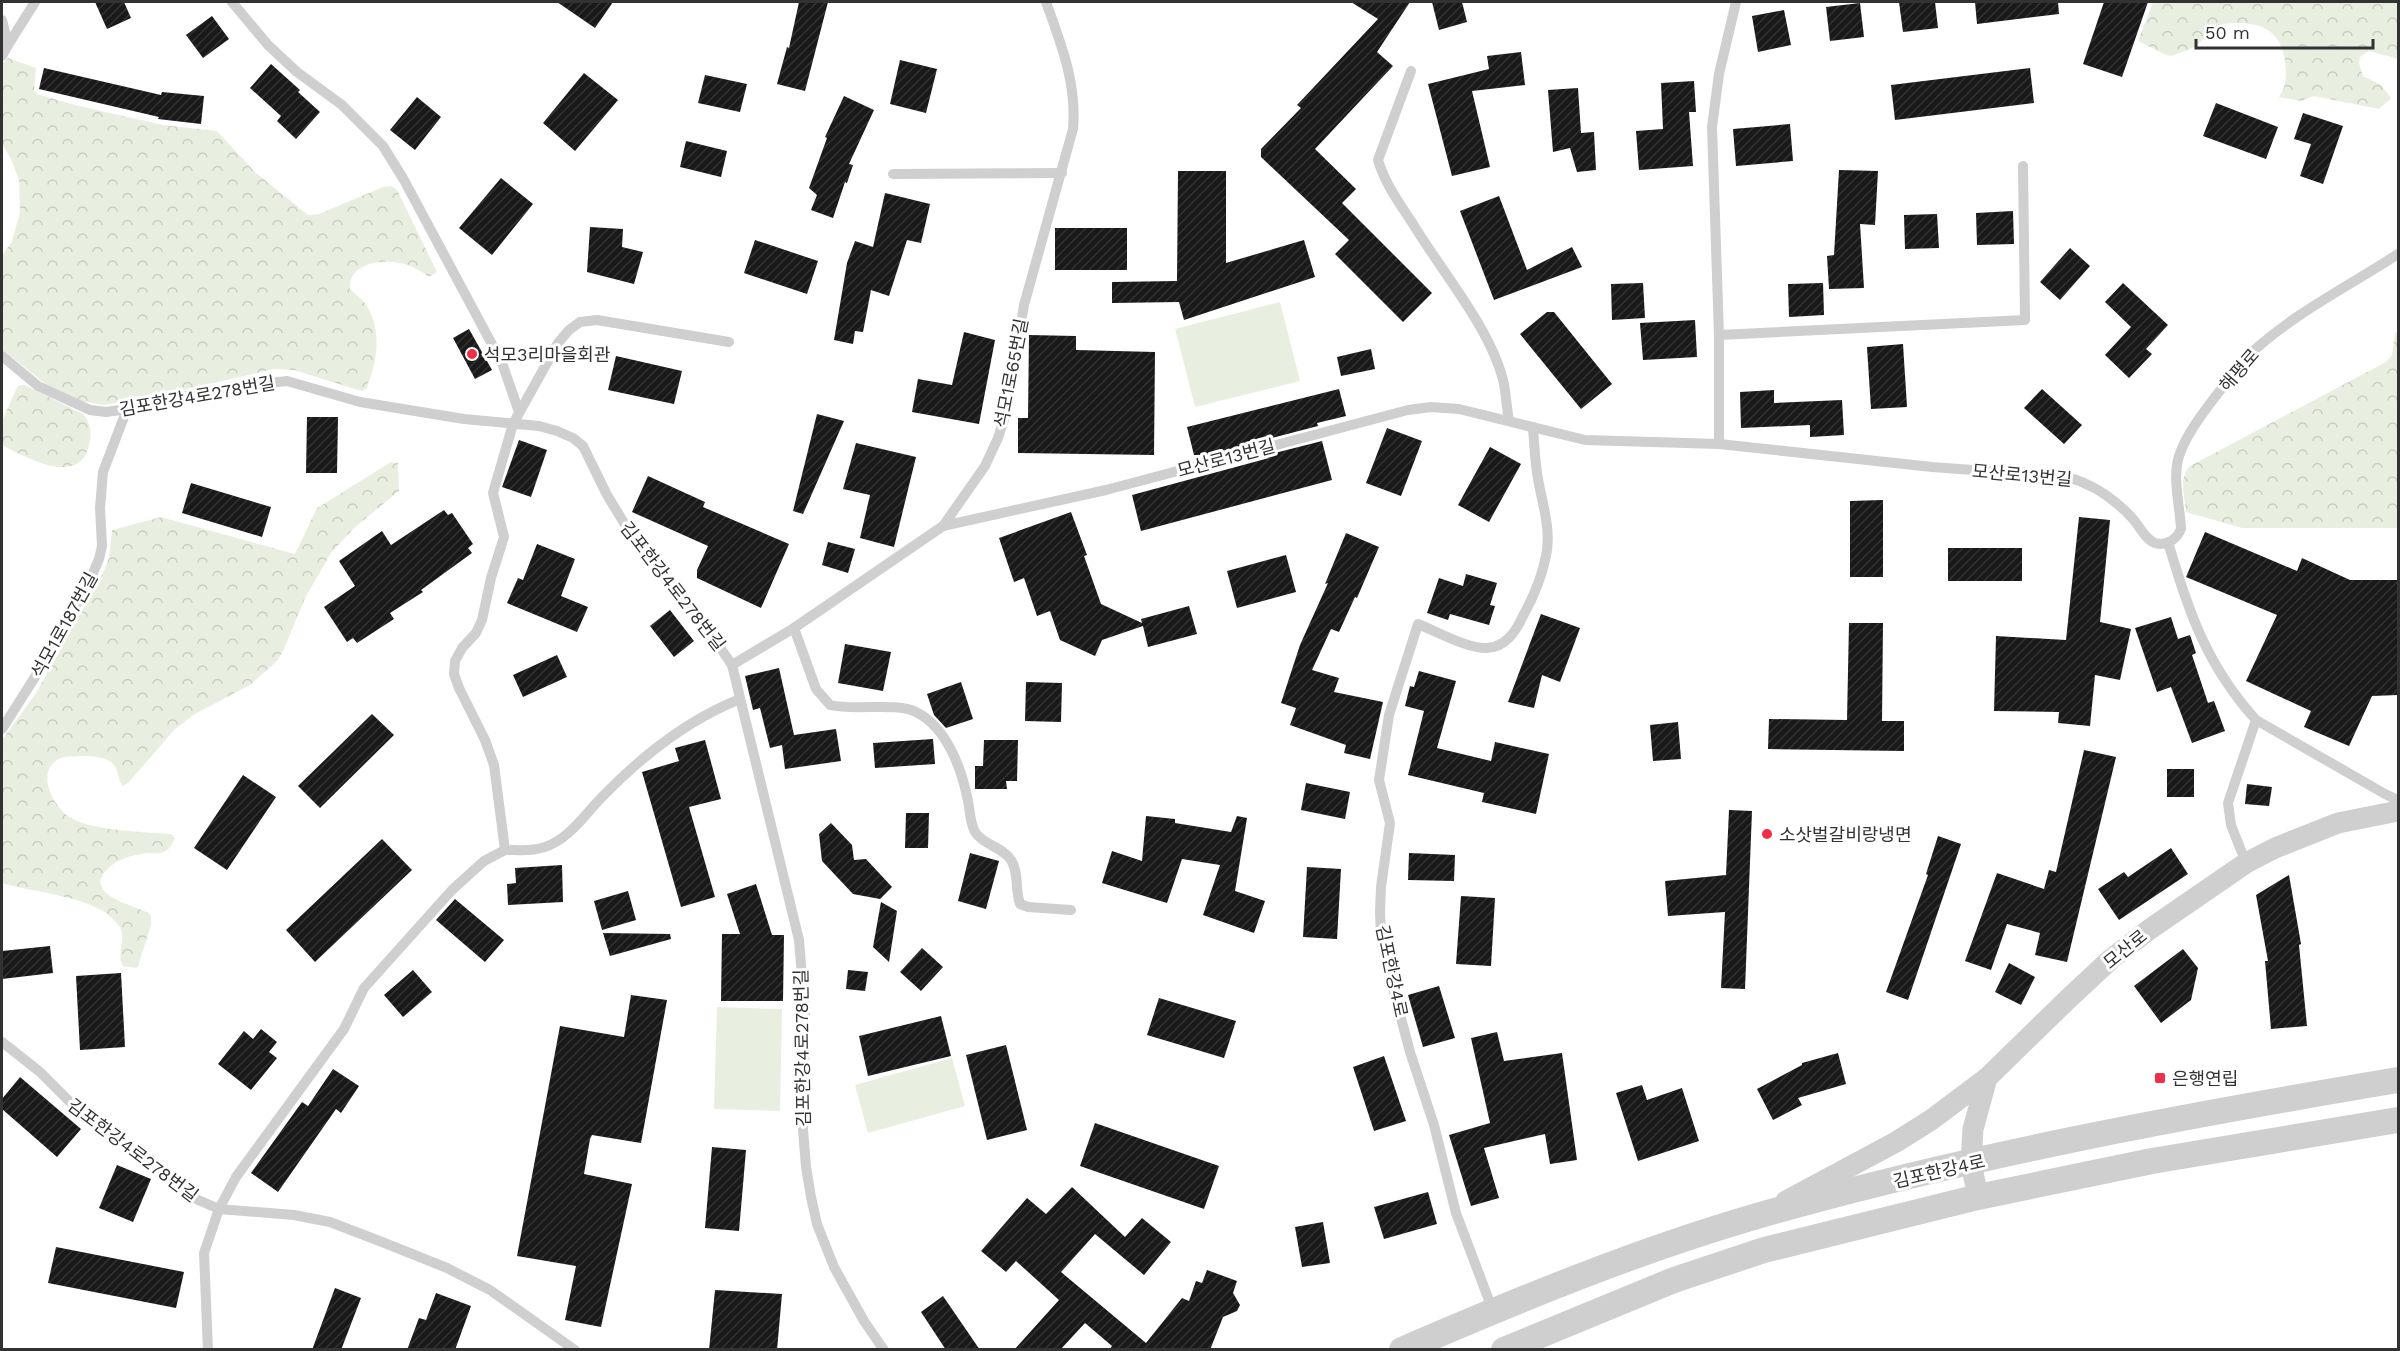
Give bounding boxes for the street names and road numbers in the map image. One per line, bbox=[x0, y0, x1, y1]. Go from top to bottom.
street label: 석모1로65번길 bbox=[990, 316, 1032, 430]
street label: 해평로 bbox=[2215, 344, 2263, 396]
street label: 김포한강4로278번길 bbox=[117, 372, 277, 420]
street label: 모산로13번길 bbox=[1175, 435, 1277, 481]
street label: 모산로13번길 bbox=[1971, 460, 2073, 490]
street label: 김포한강4로278번길 bbox=[616, 517, 730, 655]
street label: 석모1로187번길 bbox=[26, 569, 102, 681]
street label: 김포한강4로 bbox=[1372, 923, 1412, 1019]
street label: 모산로 bbox=[2099, 925, 2151, 973]
street label: 김포한강4로278번길 bbox=[790, 969, 814, 1127]
street label: 김포한강4로278번길 bbox=[64, 1094, 202, 1206]
street label: 김포한강4로 bbox=[1891, 1150, 1987, 1192]

